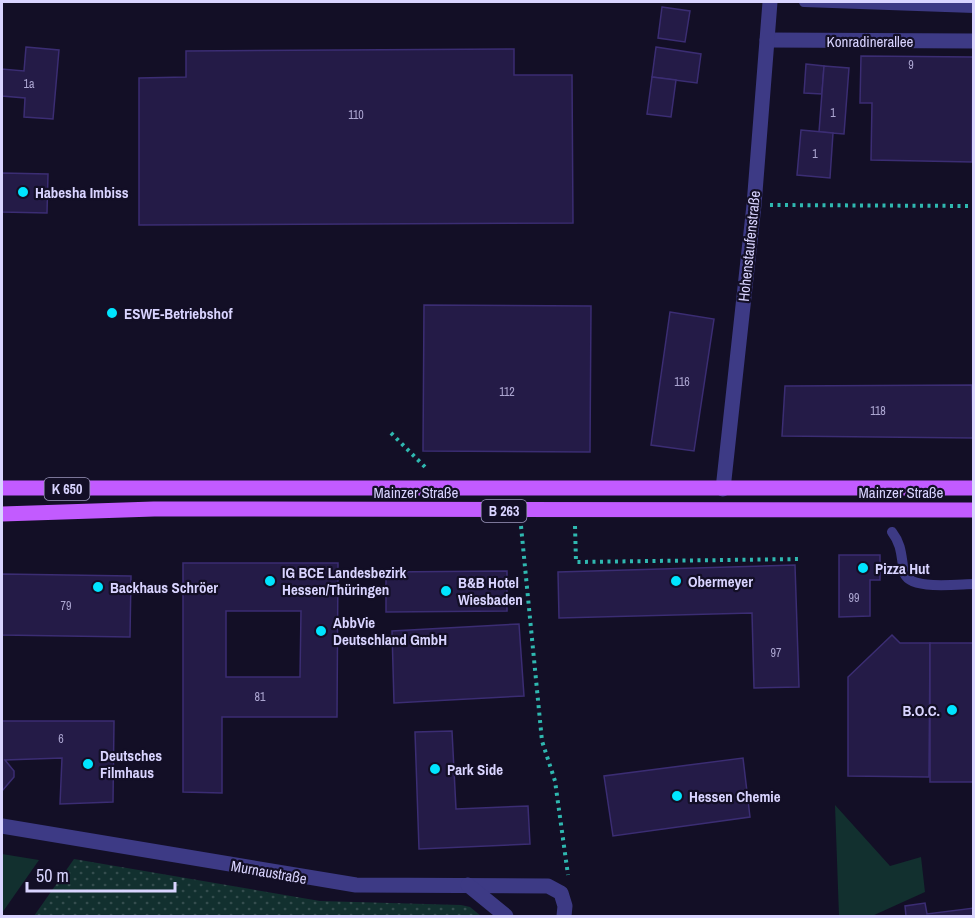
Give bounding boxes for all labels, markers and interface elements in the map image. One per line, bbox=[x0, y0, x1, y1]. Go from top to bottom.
street label: Konradinerallee bbox=[827, 31, 914, 52]
house number: 9 bbox=[908, 57, 914, 73]
house number: 1a bbox=[24, 76, 35, 92]
house number: 1 bbox=[830, 105, 836, 121]
house number: 110 bbox=[348, 107, 364, 123]
house number: 1 bbox=[812, 146, 818, 162]
place label: Habesha Imbiss bbox=[35, 182, 129, 203]
marker: Habesha Imbiss bbox=[16, 185, 30, 199]
street label: Hohenstaufenstraße bbox=[733, 189, 765, 303]
place label: ESWE-Betriebshof bbox=[124, 303, 234, 324]
marker: ESWE-Betriebshof bbox=[105, 306, 119, 320]
house number: 116 bbox=[674, 374, 690, 390]
house number: 112 bbox=[499, 384, 515, 400]
house number: 118 bbox=[870, 403, 886, 419]
road number: K 650 bbox=[44, 478, 90, 500]
street label: Mainzer Straße bbox=[374, 482, 459, 503]
street label: Mainzer Straße bbox=[859, 482, 944, 503]
road number: B 263 bbox=[482, 500, 526, 522]
place label: Pizza Hut bbox=[875, 558, 930, 579]
marker: Pizza Hut bbox=[856, 561, 870, 575]
place label: IG BCE Landesbezirk Hessen/Thüringen bbox=[282, 562, 407, 600]
place label: Obermeyer bbox=[688, 571, 753, 592]
place label: B&B Hotel Wiesbaden bbox=[458, 572, 523, 610]
marker: IG BCE Landesbezirk Hessen/Thüringen bbox=[263, 574, 277, 588]
marker: Obermeyer bbox=[669, 574, 683, 588]
place label: Backhaus Schröer bbox=[110, 577, 218, 598]
marker: Backhaus Schröer bbox=[91, 580, 105, 594]
marker: B&B Hotel Wiesbaden bbox=[439, 584, 453, 598]
house number: 99 bbox=[849, 590, 859, 606]
house number: 79 bbox=[61, 598, 71, 614]
place label: AbbVie Deutschland GmbH bbox=[333, 612, 447, 650]
marker: AbbVie Deutschland GmbH bbox=[314, 624, 328, 638]
house number: 97 bbox=[771, 645, 782, 661]
house number: 81 bbox=[255, 689, 266, 705]
place label: B.O.C. bbox=[902, 700, 940, 721]
marker: B.O.C. bbox=[945, 703, 959, 717]
house number: 6 bbox=[58, 731, 64, 747]
place label: Deutsches Filmhaus bbox=[100, 745, 162, 783]
marker: Deutsches Filmhaus bbox=[81, 757, 95, 771]
place label: Park Side bbox=[447, 759, 503, 780]
marker: Park Side bbox=[428, 762, 442, 776]
place label: Hessen Chemie bbox=[689, 786, 781, 807]
marker: Hessen Chemie bbox=[670, 789, 684, 803]
scale bar bbox=[27, 855, 176, 893]
street label: Murnaustraße bbox=[229, 855, 309, 889]
text: 50 m bbox=[36, 863, 69, 888]

